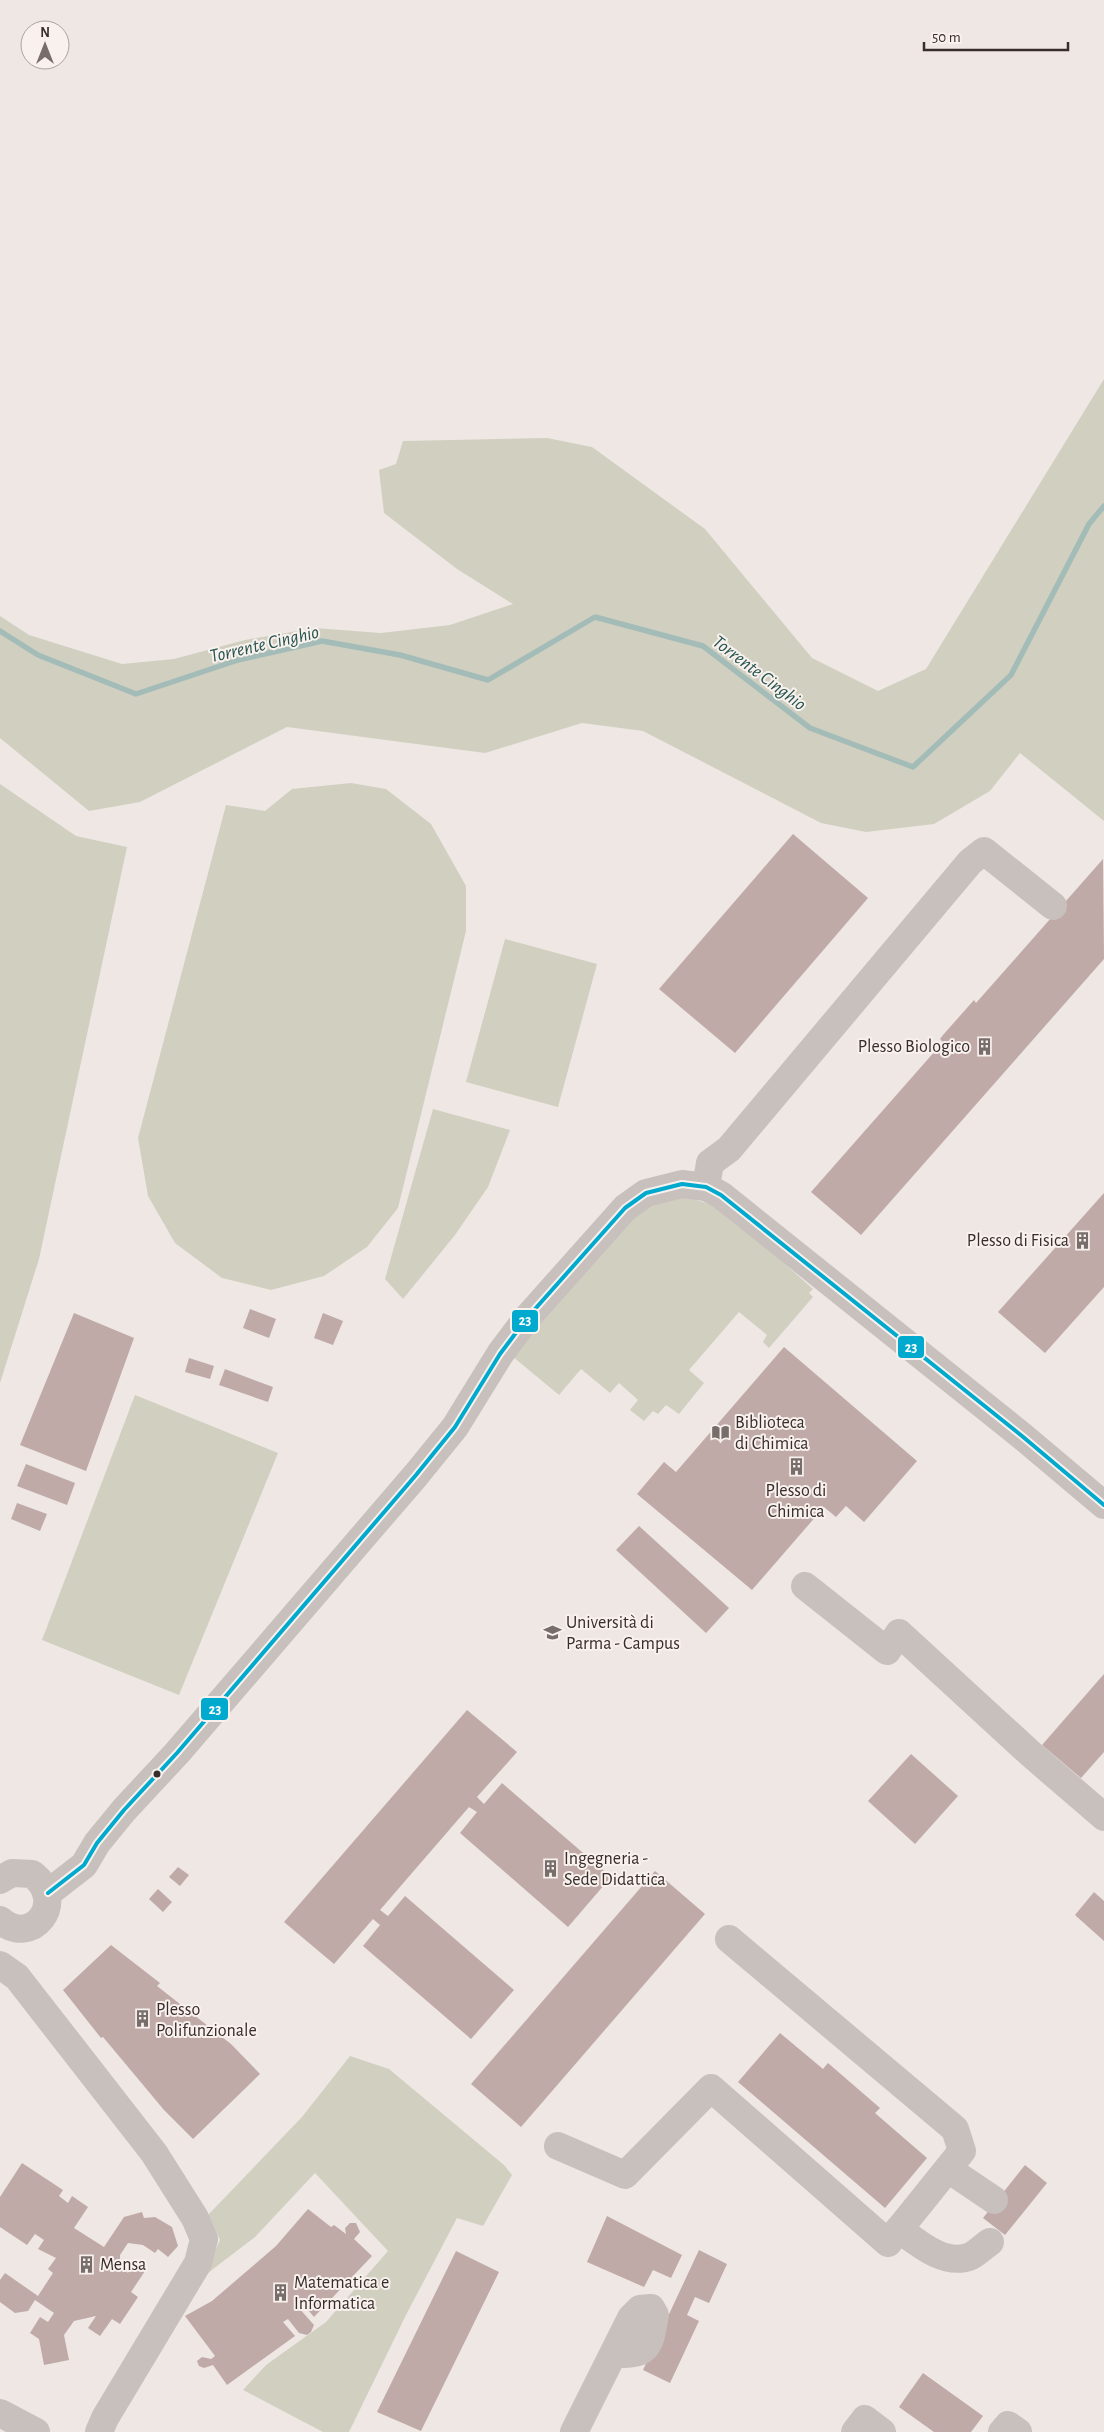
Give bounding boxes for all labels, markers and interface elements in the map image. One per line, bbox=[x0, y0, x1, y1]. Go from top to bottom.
north arrow bbox=[20, 20, 70, 70]
scale bar bbox=[924, 20, 1068, 52]
text: N bbox=[40, 26, 50, 40]
text: 50 m bbox=[932, 30, 961, 45]
water label: Torrente Cinghio bbox=[208, 623, 321, 666]
water label: Torrente Cinghio bbox=[709, 632, 810, 714]
building icon: Plesso Biologico bbox=[974, 1036, 994, 1056]
place label: Plesso Biologico bbox=[858, 1038, 970, 1056]
building icon: Plesso di Fisica bbox=[1073, 1230, 1093, 1250]
place label: Plesso di Fisica bbox=[967, 1232, 1069, 1250]
line badge: 23 bbox=[511, 1309, 539, 1333]
text: 23 bbox=[519, 1314, 531, 1328]
line badge: 23 bbox=[897, 1335, 925, 1359]
text: 23 bbox=[905, 1341, 917, 1355]
place label: Biblioteca di Chimica bbox=[735, 1414, 809, 1453]
library icon: Biblioteca di Chimica bbox=[711, 1422, 731, 1442]
building icon: Plesso di Chimica bbox=[786, 1457, 806, 1477]
place label: Plesso di Chimica bbox=[766, 1482, 826, 1521]
place label: Università di Parma - Campus bbox=[566, 1614, 680, 1653]
school or university icon: Università di Parma - Campus bbox=[542, 1622, 562, 1642]
line badge: 23 bbox=[200, 1697, 229, 1721]
text: 23 bbox=[209, 1703, 221, 1717]
unlabelled marker bbox=[152, 1769, 162, 1779]
place label: Ingegneria - Sede Didattica bbox=[564, 1850, 666, 1889]
building icon: Ingegneria - Sede Didattica bbox=[540, 1858, 560, 1878]
place label: Plesso Polifunzionale bbox=[156, 2001, 257, 2040]
building icon: Plesso Polifunzionale bbox=[132, 2009, 152, 2029]
building icon: Mensa bbox=[76, 2254, 96, 2274]
place label: Mensa bbox=[100, 2256, 146, 2274]
place label: Matematica e Informatica bbox=[294, 2274, 389, 2313]
building icon: Matematica e Informatica bbox=[270, 2282, 290, 2302]

